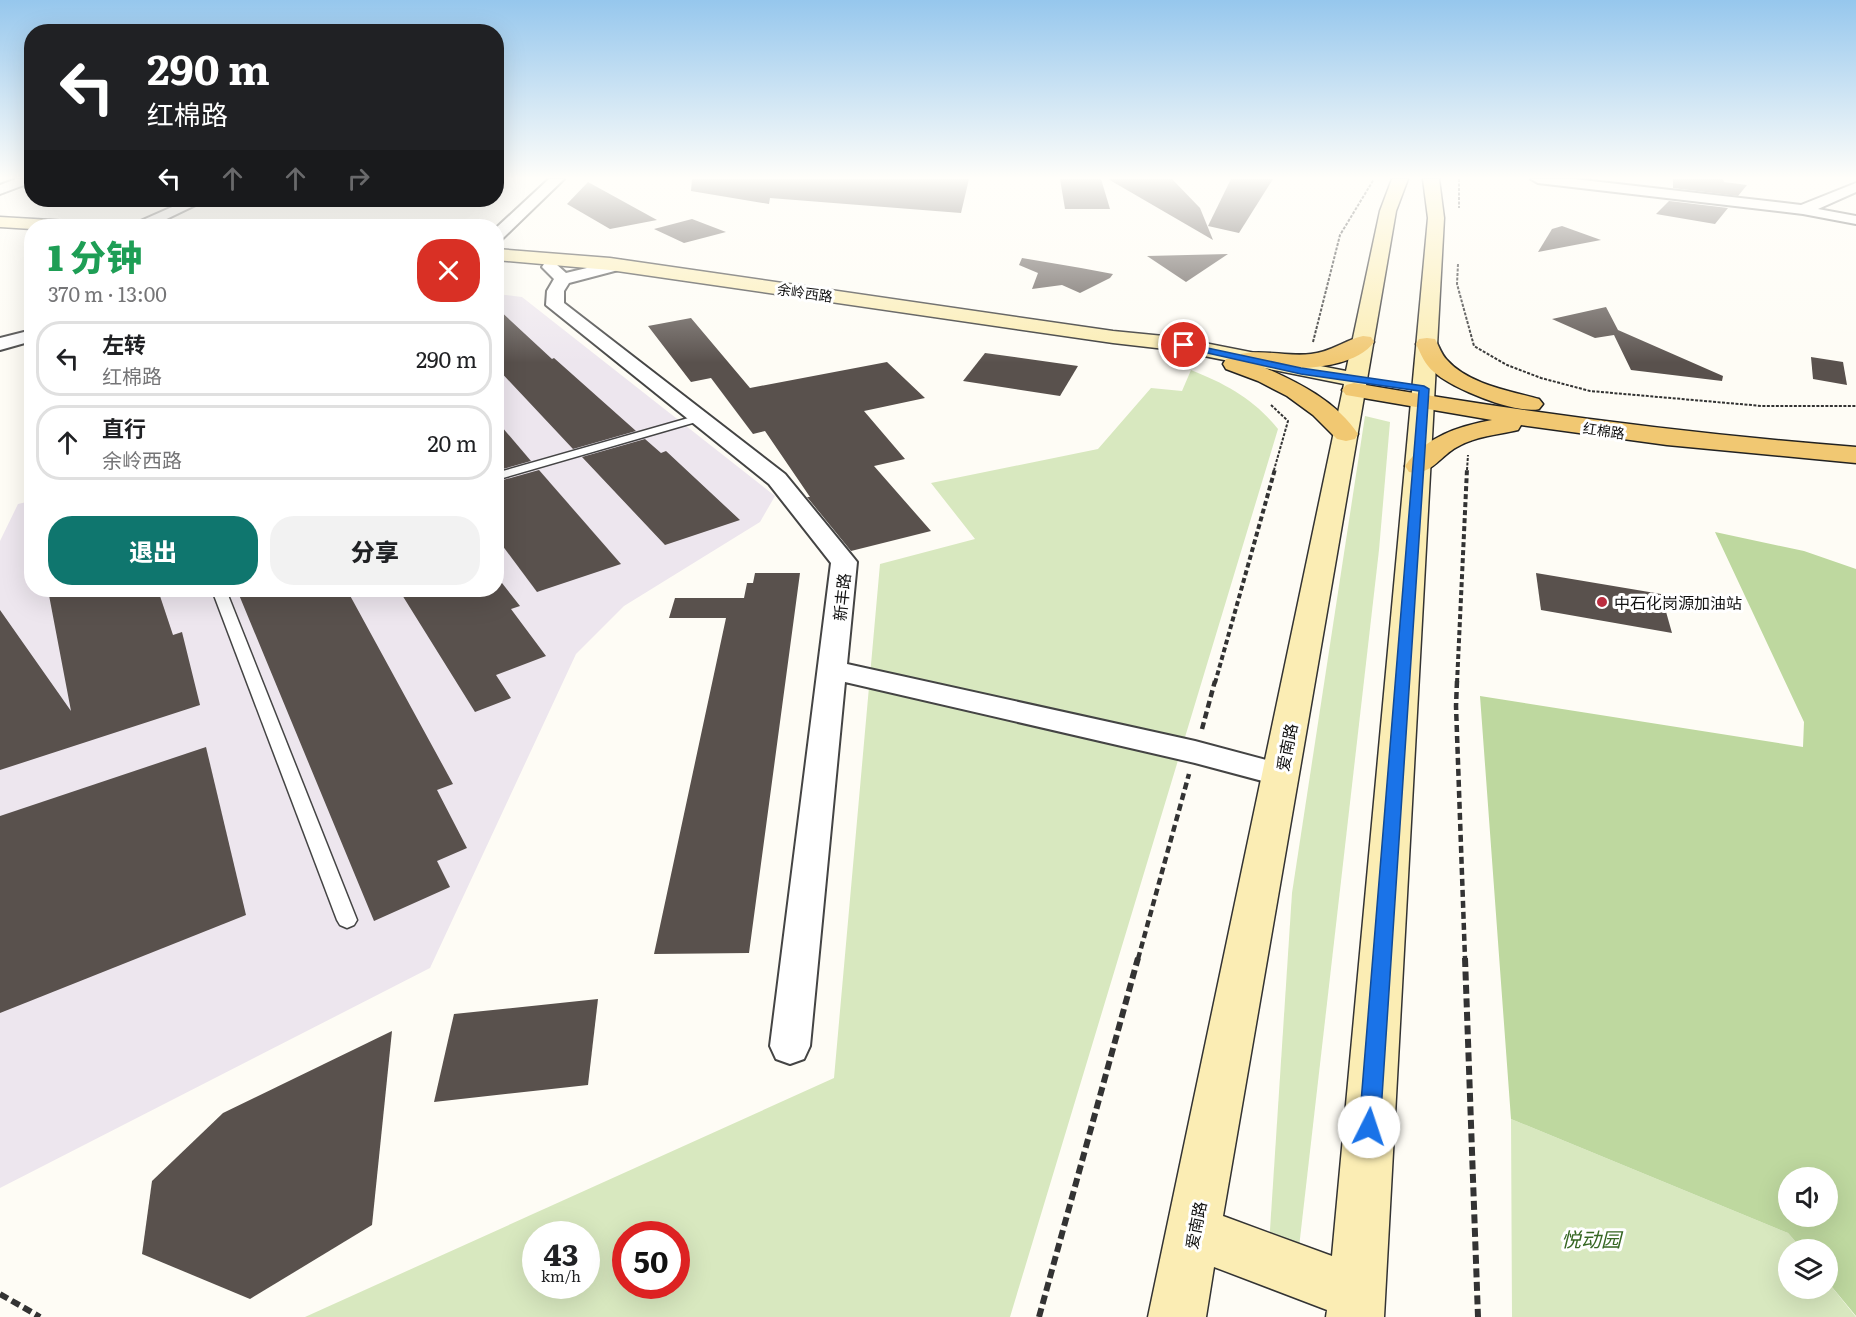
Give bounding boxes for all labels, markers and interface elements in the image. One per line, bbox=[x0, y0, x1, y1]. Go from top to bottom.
text: 290 m bbox=[147, 36, 270, 98]
icon: left bbox=[48, 48, 126, 126]
text: 红棉路 bbox=[147, 93, 228, 133]
icon: left bbox=[153, 162, 186, 195]
icon: ahead bbox=[216, 162, 249, 195]
icon: ahead bbox=[279, 162, 312, 195]
icon: right bbox=[342, 162, 375, 195]
text: 1 分钟 bbox=[48, 229, 142, 282]
button: close bbox=[417, 239, 480, 302]
text: 370 m · 13:00 bbox=[48, 278, 167, 308]
street label: 余岭西路 bbox=[776, 278, 834, 306]
pin bbox=[1158, 319, 1209, 370]
text: 左转 bbox=[102, 327, 146, 360]
icon: arrive bbox=[1167, 328, 1200, 361]
icon: left bbox=[51, 342, 84, 375]
text: 290 m bbox=[416, 342, 477, 375]
text: 红棉路 bbox=[102, 360, 162, 390]
text: 直行 bbox=[102, 411, 146, 444]
street label: 红棉路 bbox=[1582, 417, 1626, 443]
icon: ahead bbox=[51, 426, 84, 459]
text: 20 m bbox=[427, 426, 477, 459]
text: 余岭西路 bbox=[102, 444, 182, 474]
button: 退出 bbox=[48, 516, 258, 585]
button: 分享 bbox=[270, 516, 480, 585]
street label: 新丰路 bbox=[827, 572, 855, 622]
place label: 中石化岗源加油站 bbox=[1614, 590, 1742, 614]
marker: 中石化岗源加油站 bbox=[1595, 595, 1609, 609]
street label: 爱南路 bbox=[1270, 721, 1302, 773]
position arrow bbox=[1337, 1095, 1401, 1159]
map controls bbox=[1778, 1167, 1838, 1299]
button: sound bbox=[1778, 1167, 1838, 1227]
street label: 爱南路 bbox=[1179, 1199, 1211, 1251]
speed limit sign: 50 bbox=[612, 1221, 690, 1299]
park label: 悦动园 bbox=[1561, 1223, 1624, 1253]
text: 43 bbox=[544, 1231, 578, 1275]
button: layers bbox=[1778, 1239, 1838, 1299]
text: km/h bbox=[541, 1264, 581, 1287]

